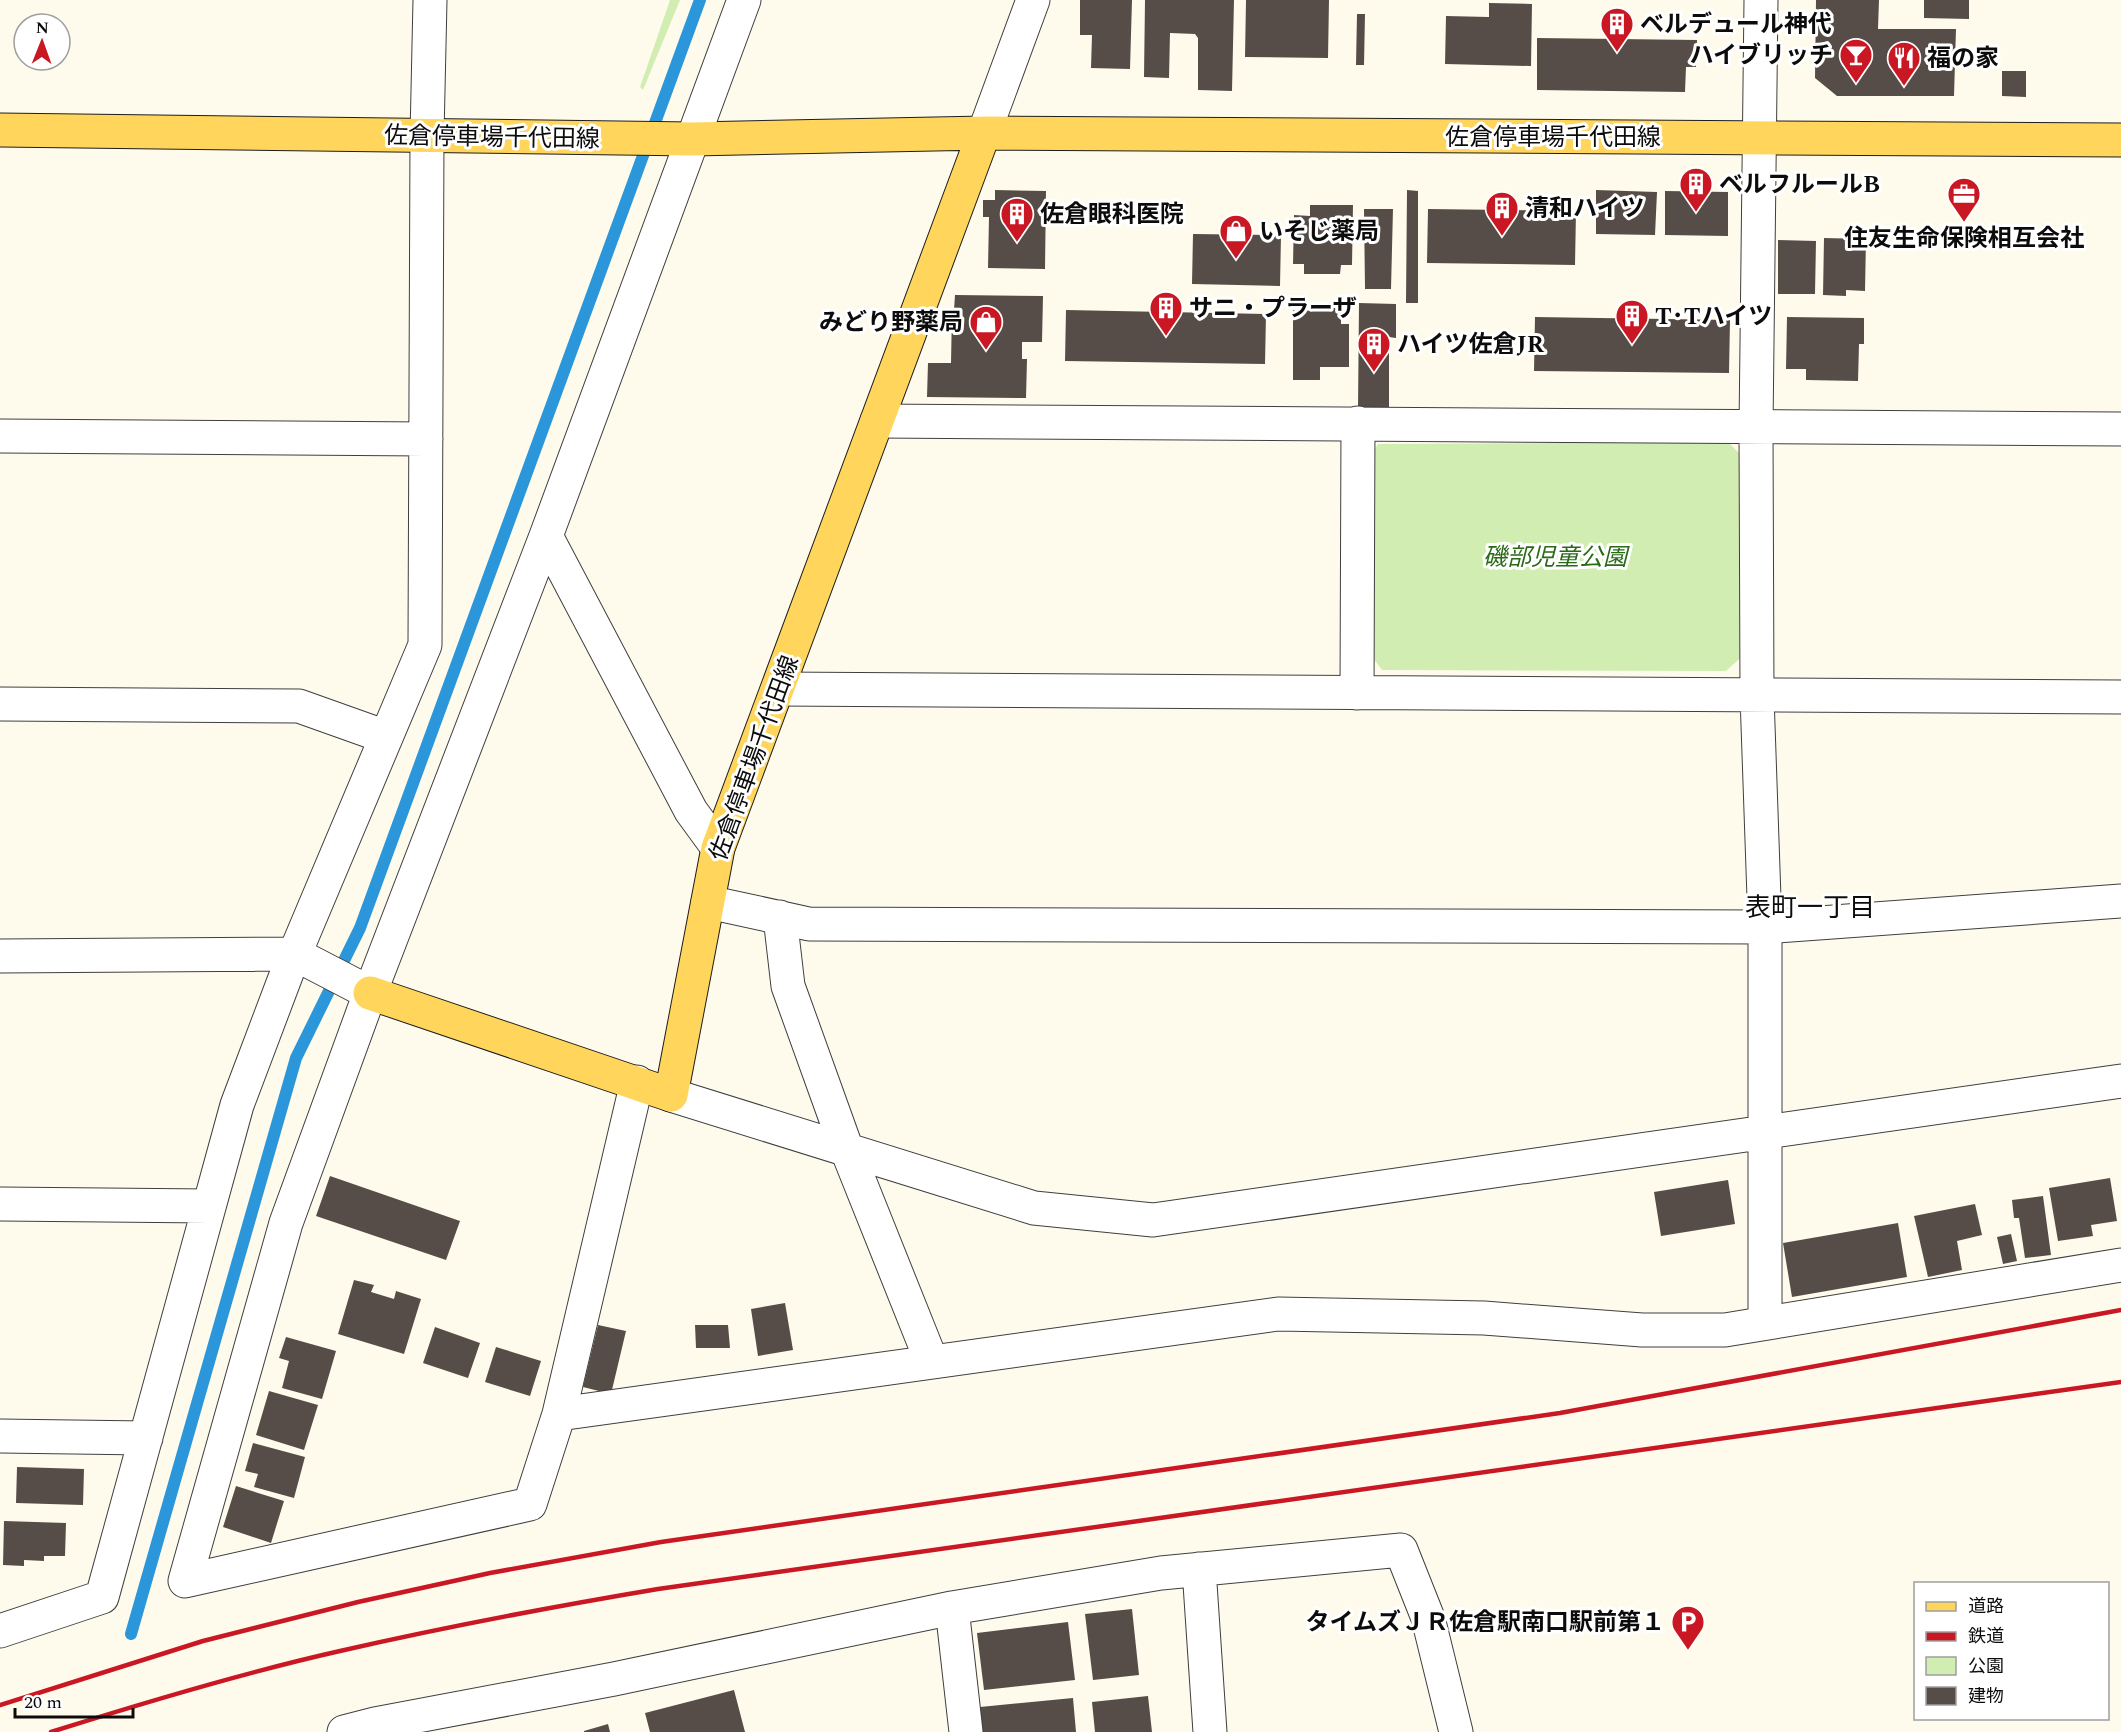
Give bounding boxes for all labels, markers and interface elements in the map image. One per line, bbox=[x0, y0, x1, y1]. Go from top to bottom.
building icon: ベルデュール神代 bbox=[1599, 6, 1635, 53]
place label: ベルデュール神代 bbox=[1640, 7, 1832, 43]
north arrow bbox=[12, 12, 72, 72]
text: N bbox=[36, 16, 49, 40]
bar icon: ハイブリッチ bbox=[1838, 37, 1874, 84]
place label: ハイブリッチ bbox=[1689, 38, 1833, 74]
restaurant icon: 福の家 bbox=[1886, 40, 1922, 87]
place label: 福の家 bbox=[1927, 41, 1999, 77]
street label: 佐倉停車場千代田線 bbox=[384, 118, 600, 158]
street label: 佐倉停車場千代田線 bbox=[1445, 120, 1661, 156]
building icon: ベルフルールB bbox=[1678, 166, 1714, 213]
place label: ベルフルールB bbox=[1719, 167, 1880, 203]
office icon: 住友生命保険相互会社 bbox=[1946, 176, 1982, 223]
building icon: 清和ハイツ bbox=[1484, 190, 1520, 237]
place label: 清和ハイツ bbox=[1525, 191, 1645, 227]
building icon: 佐倉眼科医院 bbox=[999, 196, 1035, 243]
place label: 佐倉眼科医院 bbox=[1040, 197, 1184, 233]
shop icon: いそじ薬局 bbox=[1218, 213, 1254, 260]
place label: いそじ薬局 bbox=[1259, 214, 1379, 250]
place label: 住友生命保険相互会社 bbox=[1844, 221, 2084, 257]
building icon: サニ・プラーザ bbox=[1148, 290, 1184, 337]
place label: サニ・プラーザ bbox=[1189, 291, 1357, 327]
building icon: T･Tハイツ bbox=[1614, 298, 1650, 345]
place label: T･Tハイツ bbox=[1655, 299, 1772, 335]
shop icon: みどり野薬局 bbox=[968, 304, 1004, 351]
place label: みどり野薬局 bbox=[819, 305, 963, 341]
building icon: ハイツ佐倉JR bbox=[1356, 326, 1392, 373]
place label: ハイツ佐倉JR bbox=[1397, 327, 1545, 363]
park label: 磯部児童公園 bbox=[1483, 540, 1630, 576]
street label: 佐倉停車場千代田線 bbox=[701, 651, 809, 866]
district label: 表町一丁目 bbox=[1745, 888, 1875, 928]
legend bbox=[1914, 1582, 2109, 1720]
text: 道路 bbox=[1968, 1593, 2004, 1620]
parking icon: タイムズＪＲ佐倉駅南口駅前第１ bbox=[1670, 1604, 1706, 1651]
place label: タイムズＪＲ佐倉駅南口駅前第１ bbox=[1305, 1605, 1665, 1641]
text: 鉄道 bbox=[1968, 1623, 2004, 1650]
text: 公園 bbox=[1968, 1653, 2004, 1680]
scale bar bbox=[15, 1681, 134, 1719]
text: 建物 bbox=[1968, 1683, 2004, 1710]
text: 20 m bbox=[24, 1689, 62, 1716]

